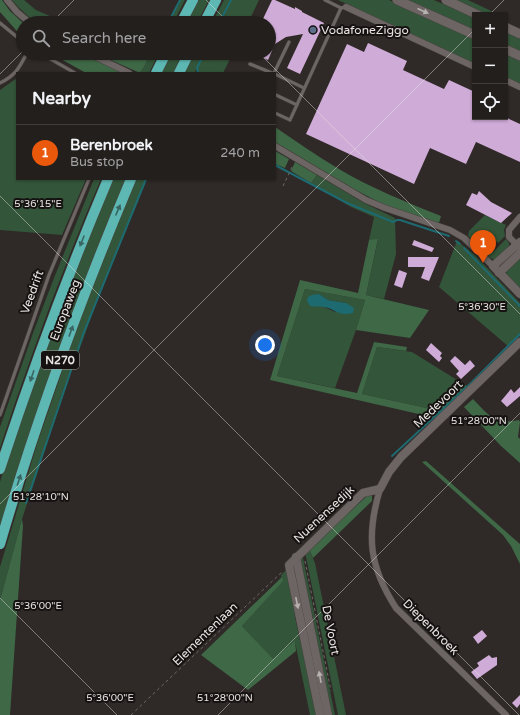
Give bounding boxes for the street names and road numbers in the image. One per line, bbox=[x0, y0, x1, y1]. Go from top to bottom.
street label: Veedrift bbox=[18, 268, 46, 316]
street label: Europaweg bbox=[47, 277, 83, 343]
road number: N270 bbox=[41, 351, 79, 369]
street label: Medevoort bbox=[411, 377, 466, 431]
street label: Nuenensedijk bbox=[291, 482, 358, 546]
street label: Diepenbroek bbox=[400, 596, 462, 658]
street label: Elementenlaan bbox=[170, 600, 240, 668]
street label: De Voort bbox=[319, 604, 343, 656]

